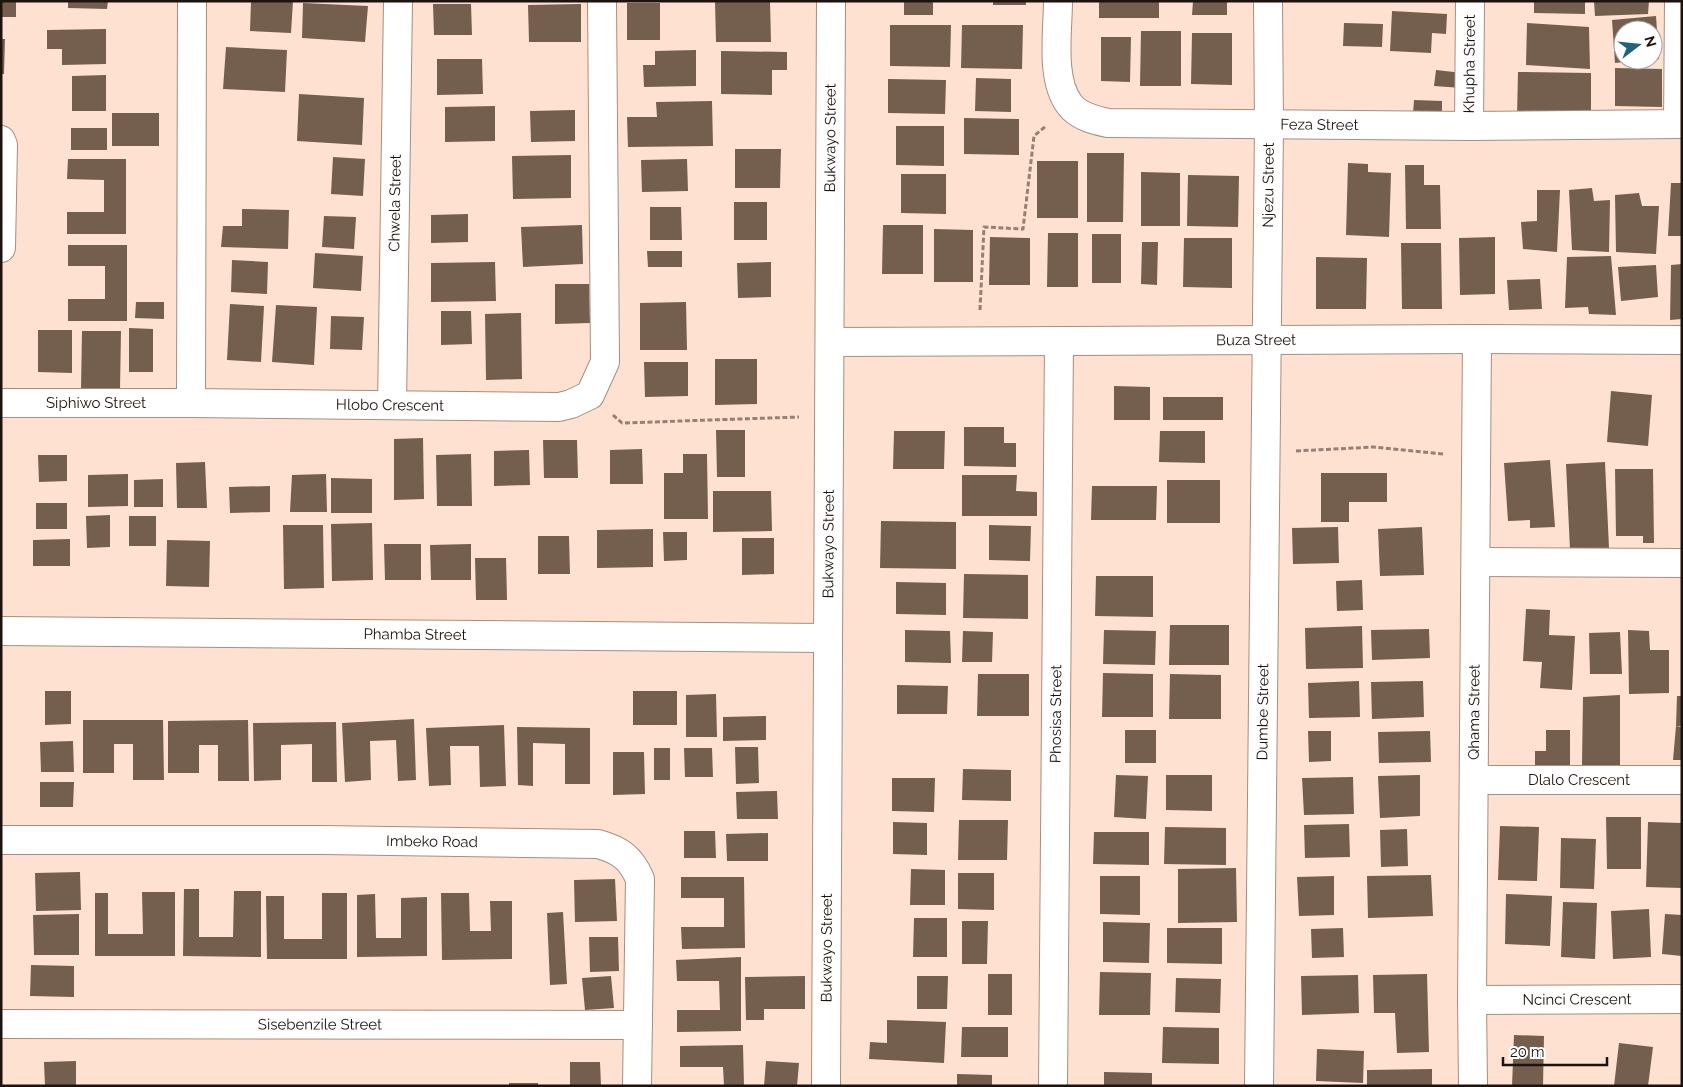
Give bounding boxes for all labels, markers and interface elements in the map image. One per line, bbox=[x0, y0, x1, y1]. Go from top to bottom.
street label: Khupha Street bbox=[1460, 14, 1479, 114]
north arrow bbox=[1613, 20, 1663, 70]
text: N bbox=[1641, 34, 1660, 49]
street label: Bukwayo Street bbox=[821, 83, 840, 193]
street label: Feza Street bbox=[1280, 115, 1359, 134]
street label: Njezu Street bbox=[1259, 142, 1278, 228]
street label: Chwela Street bbox=[385, 154, 405, 252]
street label: Buza Street bbox=[1216, 331, 1296, 349]
street label: Siphiwo Street bbox=[46, 394, 146, 412]
street label: Hlobo Crescent bbox=[336, 396, 444, 415]
street label: Bukwayo Street bbox=[819, 489, 838, 599]
street label: Phamba Street bbox=[363, 625, 467, 644]
street label: Dumbe Street bbox=[1253, 663, 1272, 761]
street label: Qhama Street bbox=[1465, 664, 1484, 760]
street label: Phosisa Street bbox=[1047, 665, 1065, 763]
street label: Dlalo Crescent bbox=[1528, 771, 1630, 789]
street label: Imbeko Road bbox=[386, 832, 478, 851]
street label: Bukwayo Street bbox=[817, 893, 836, 1003]
street label: Ncinci Crescent bbox=[1522, 990, 1632, 1009]
street label: Sisebenzile Street bbox=[258, 1015, 382, 1034]
scale bar bbox=[1503, 1034, 1607, 1066]
text: 20 m bbox=[1510, 1043, 1545, 1061]

